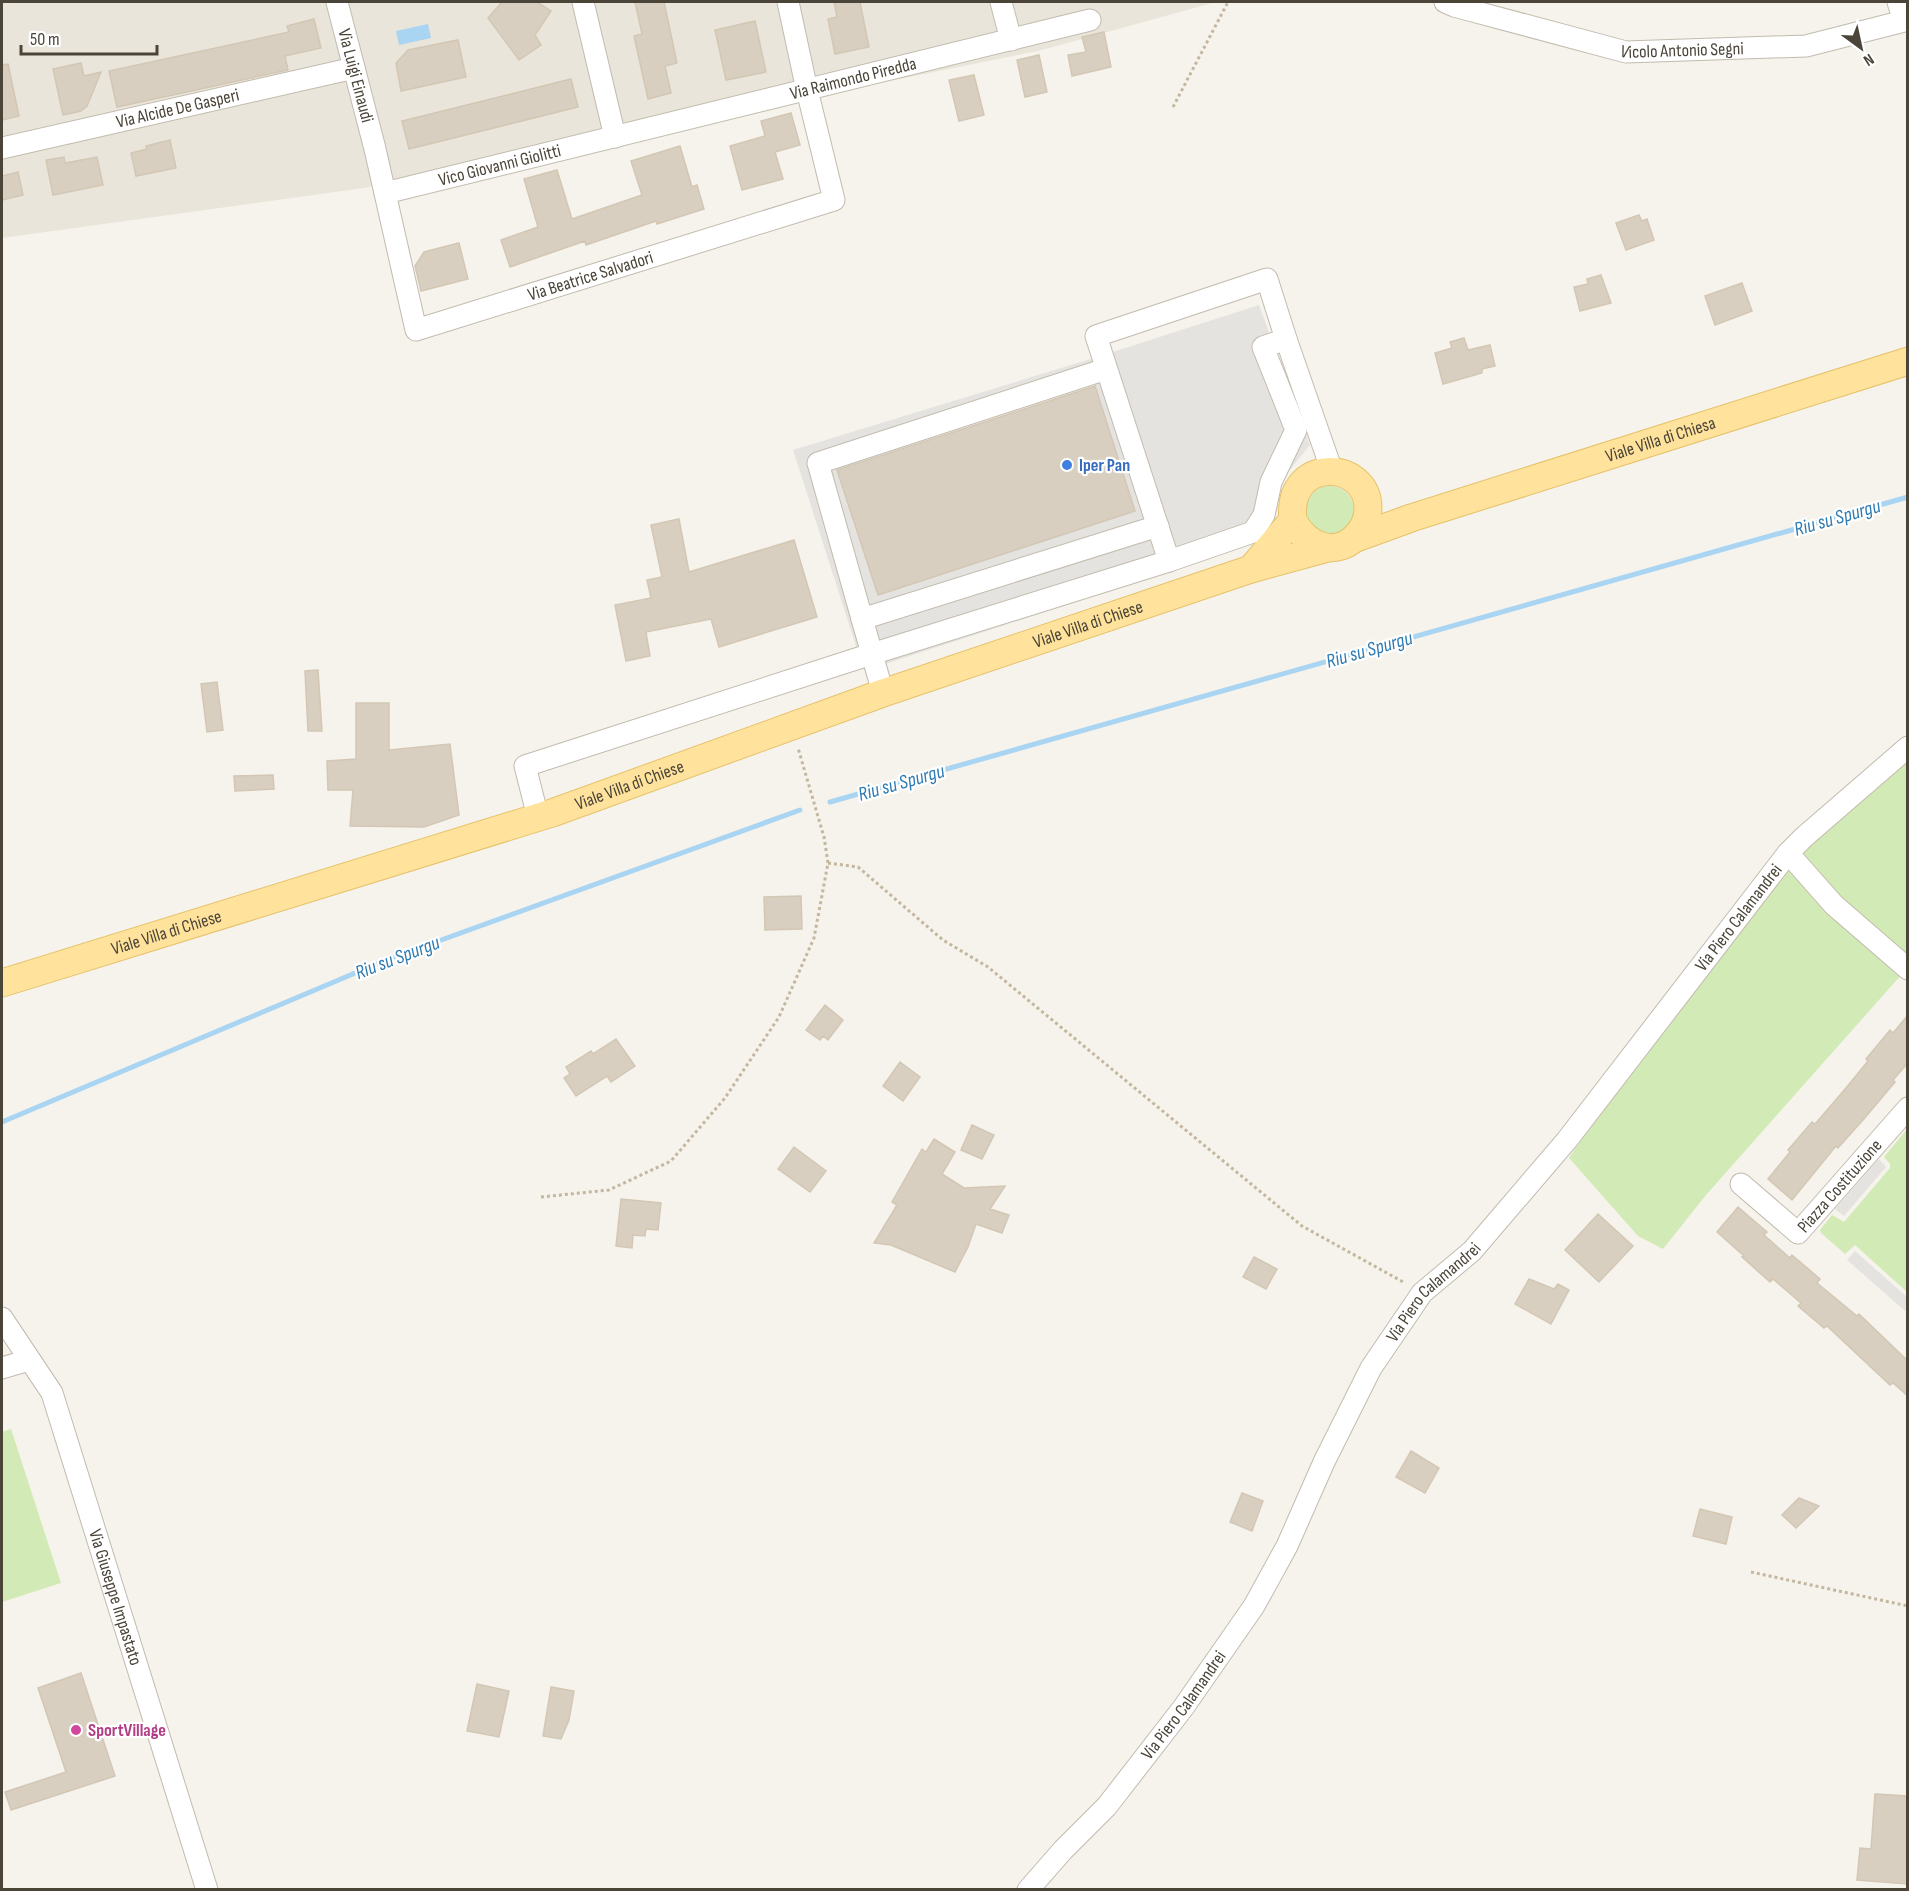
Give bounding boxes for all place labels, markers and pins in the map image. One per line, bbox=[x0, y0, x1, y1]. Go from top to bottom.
place label: Iper Pan bbox=[1079, 455, 1130, 476]
marker: Iper Pan bbox=[1060, 458, 1074, 472]
place label: SportVillage bbox=[88, 1720, 166, 1741]
marker: SportVillage bbox=[69, 1723, 83, 1737]

